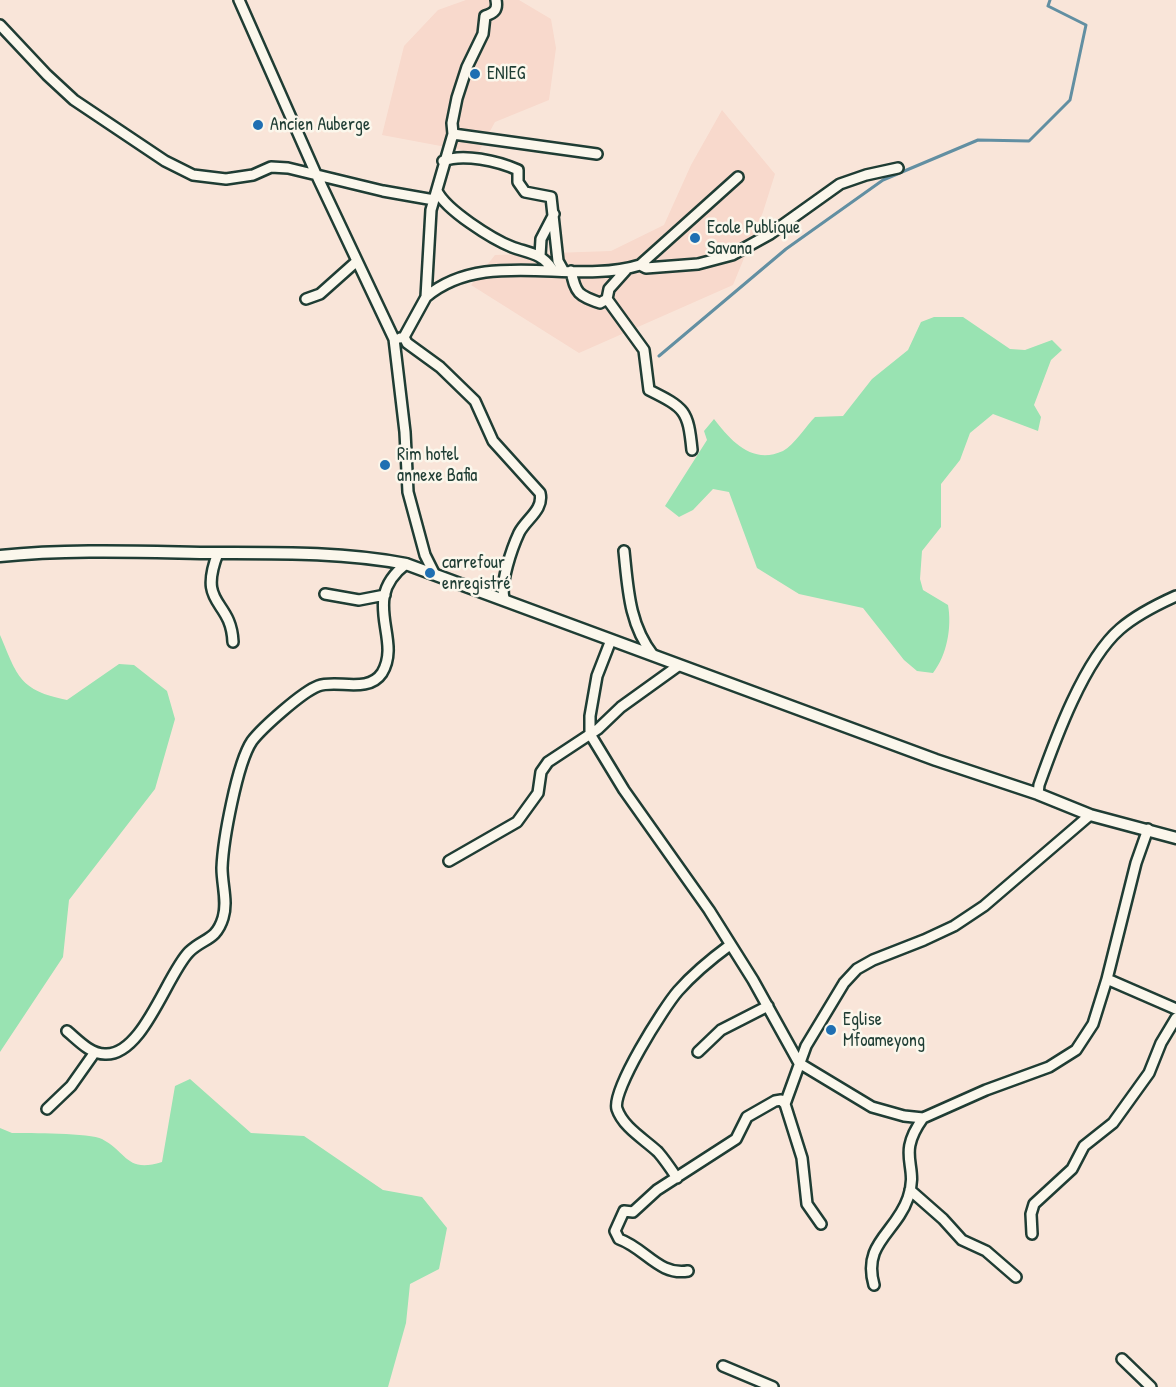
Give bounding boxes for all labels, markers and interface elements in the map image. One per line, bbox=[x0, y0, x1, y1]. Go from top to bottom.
place label: ENIEG bbox=[487, 63, 525, 85]
marker: ENIEG bbox=[468, 67, 482, 81]
place label: Ancien Auberge bbox=[270, 114, 370, 136]
marker: Ancien Auberge bbox=[251, 118, 265, 132]
place label: Ecole Publique Savana bbox=[707, 217, 800, 260]
marker: Ecole Publique Savana bbox=[688, 231, 702, 245]
place label: Rim hotel annexe Bafia bbox=[397, 444, 477, 486]
marker: Rim hotel annexe Bafia bbox=[378, 458, 392, 472]
place label: carrefour enregistré bbox=[442, 552, 511, 594]
marker: carrefour enregistré bbox=[423, 566, 437, 580]
place label: Eglise Mfoameyong bbox=[843, 1009, 925, 1052]
marker: Eglise Mfoameyong bbox=[824, 1023, 838, 1037]

